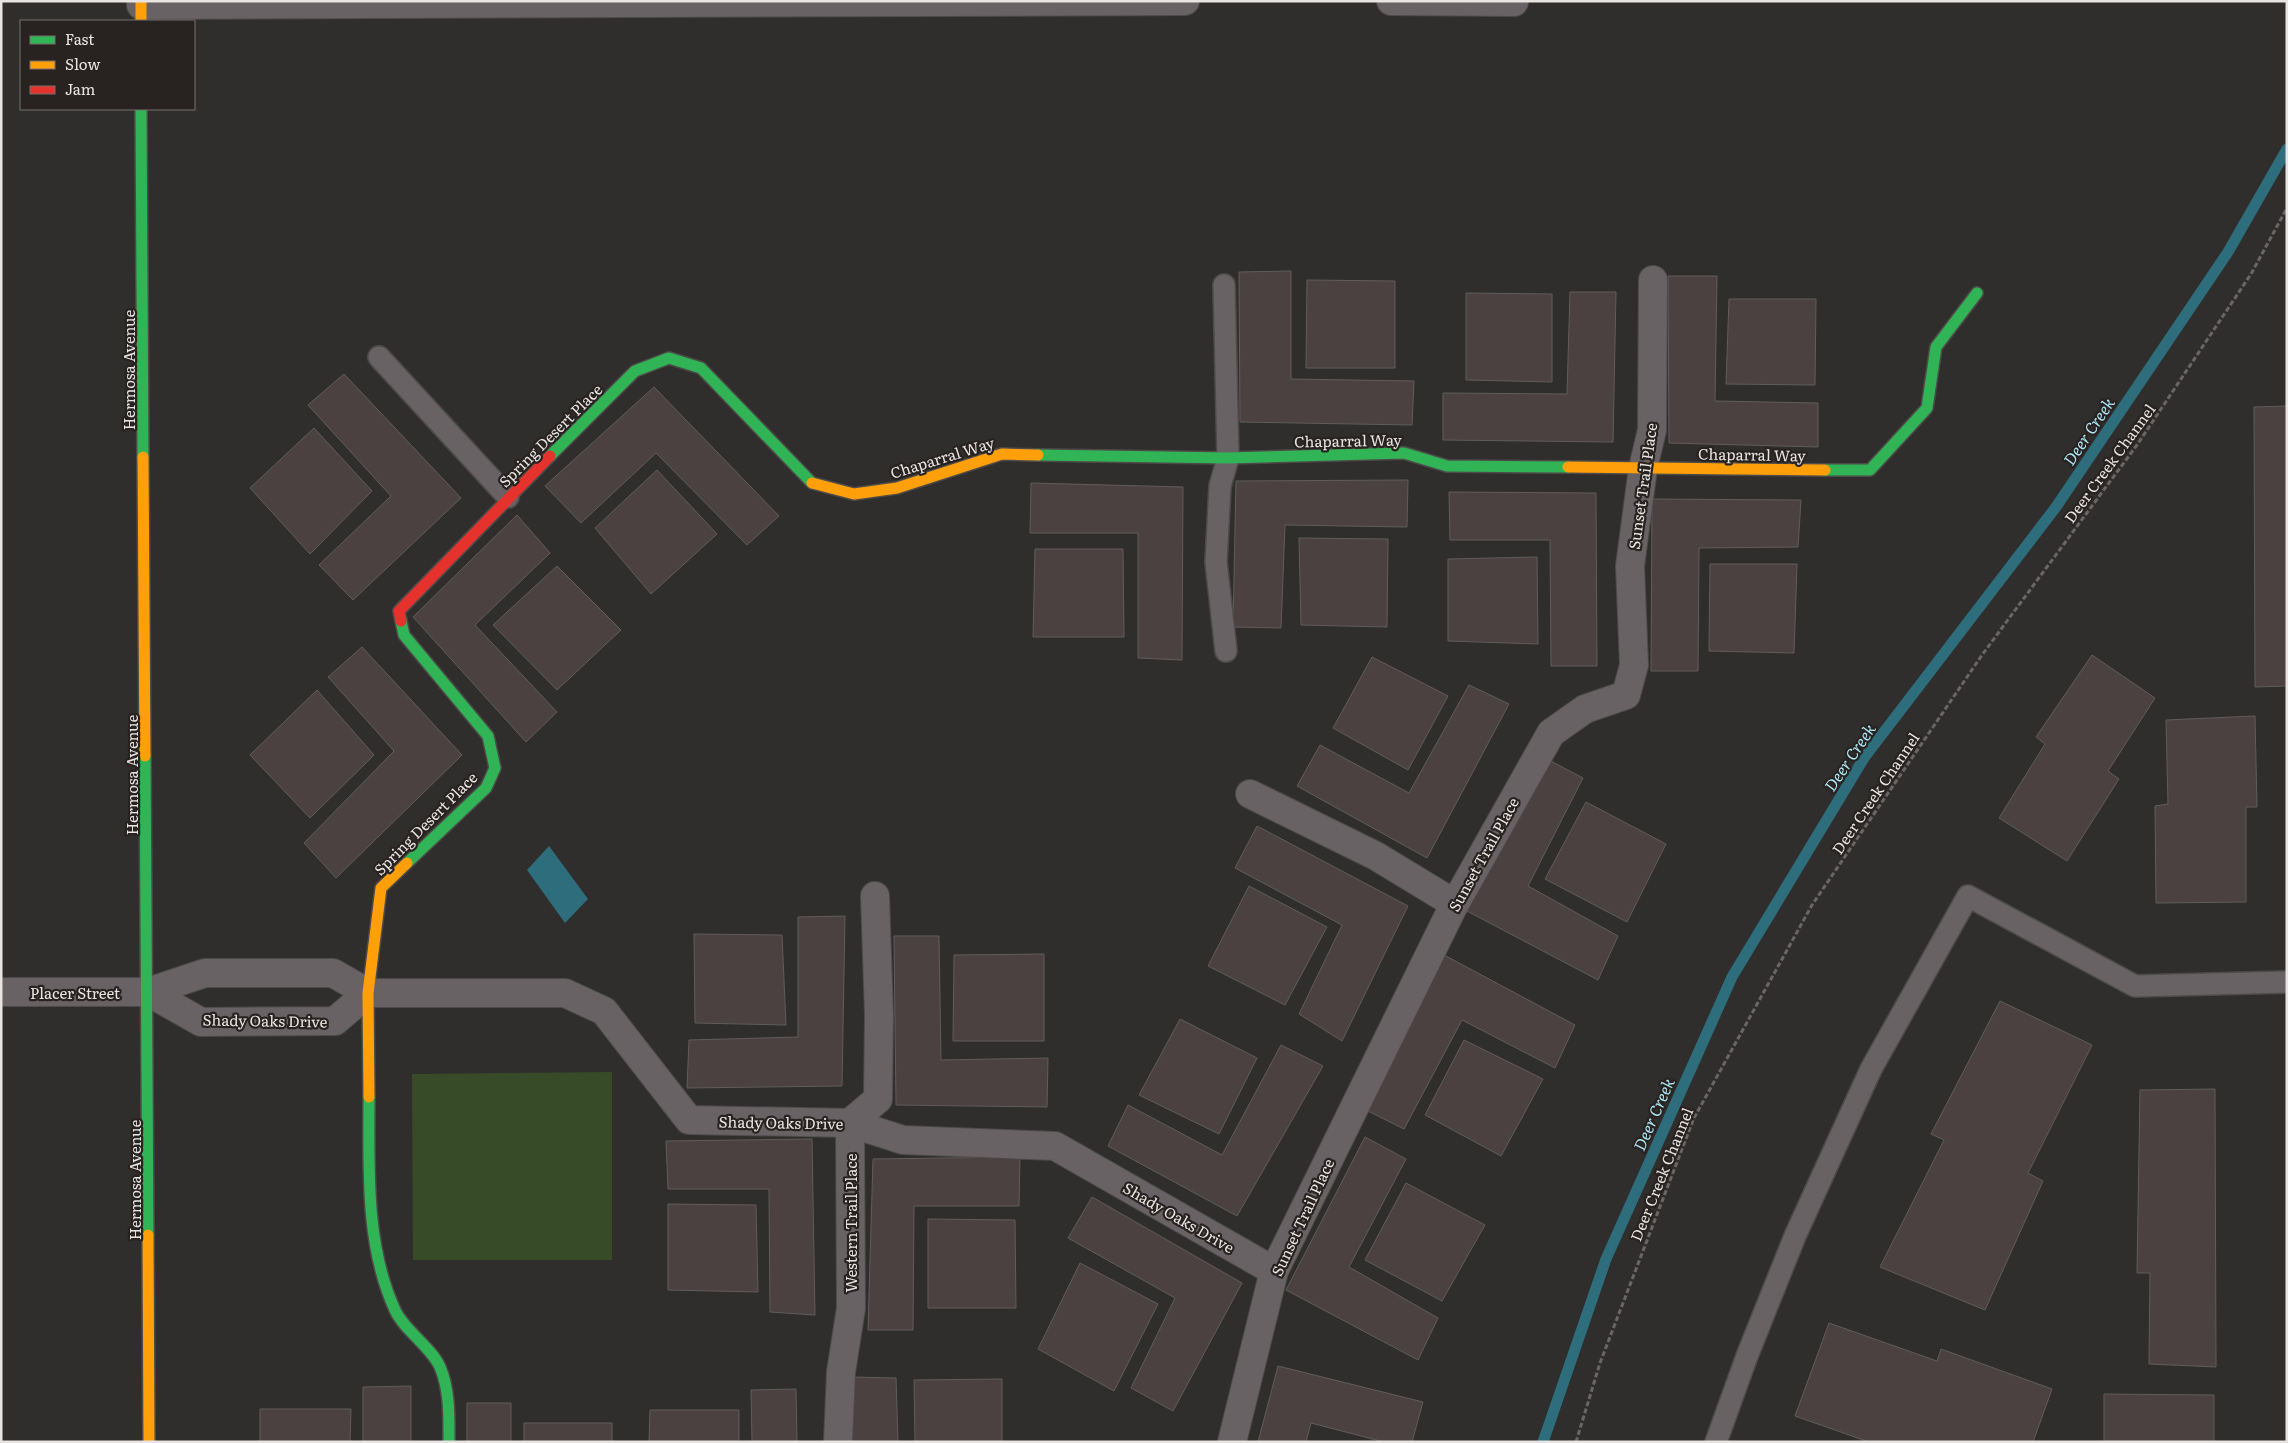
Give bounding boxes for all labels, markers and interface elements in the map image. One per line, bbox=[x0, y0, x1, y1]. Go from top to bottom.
legend bbox=[20, 20, 195, 110]
text: Fast bbox=[65, 27, 94, 50]
text: Slow bbox=[65, 52, 100, 75]
text: Jam bbox=[65, 77, 96, 100]
street label: Hermosa Avenue bbox=[117, 309, 140, 430]
street label: Spring Desert Place bbox=[493, 378, 607, 492]
water label: Deer Creek bbox=[2056, 392, 2120, 470]
street label: Deer Creek Channel bbox=[2058, 399, 2160, 527]
street label: Sunset Trail Place bbox=[1622, 421, 1662, 551]
street label: Chaparral Way bbox=[1294, 428, 1402, 452]
street label: Chaparral Way bbox=[887, 430, 997, 484]
street label: Chaparral Way bbox=[1698, 442, 1806, 466]
street label: Hermosa Avenue bbox=[120, 714, 143, 835]
water label: Deer Creek bbox=[1817, 718, 1881, 796]
street label: Deer Creek Channel bbox=[1826, 728, 1924, 858]
street label: Spring Desert Place bbox=[368, 766, 482, 880]
street label: Sunset Trail Place bbox=[1442, 792, 1524, 915]
street label: Placer Street bbox=[30, 981, 120, 1004]
street label: Shady Oaks Drive bbox=[202, 1007, 328, 1033]
water label: Deer Creek bbox=[1626, 1074, 1680, 1154]
street label: Deer Creek Channel bbox=[1624, 1104, 1698, 1244]
street label: Shady Oaks Drive bbox=[718, 1109, 844, 1135]
street label: Hermosa Avenue bbox=[123, 1119, 146, 1240]
street label: Western Trail Place bbox=[839, 1153, 862, 1293]
street label: Sunset Trail Place bbox=[1265, 1154, 1339, 1280]
street label: Shady Oaks Drive bbox=[1119, 1176, 1239, 1258]

